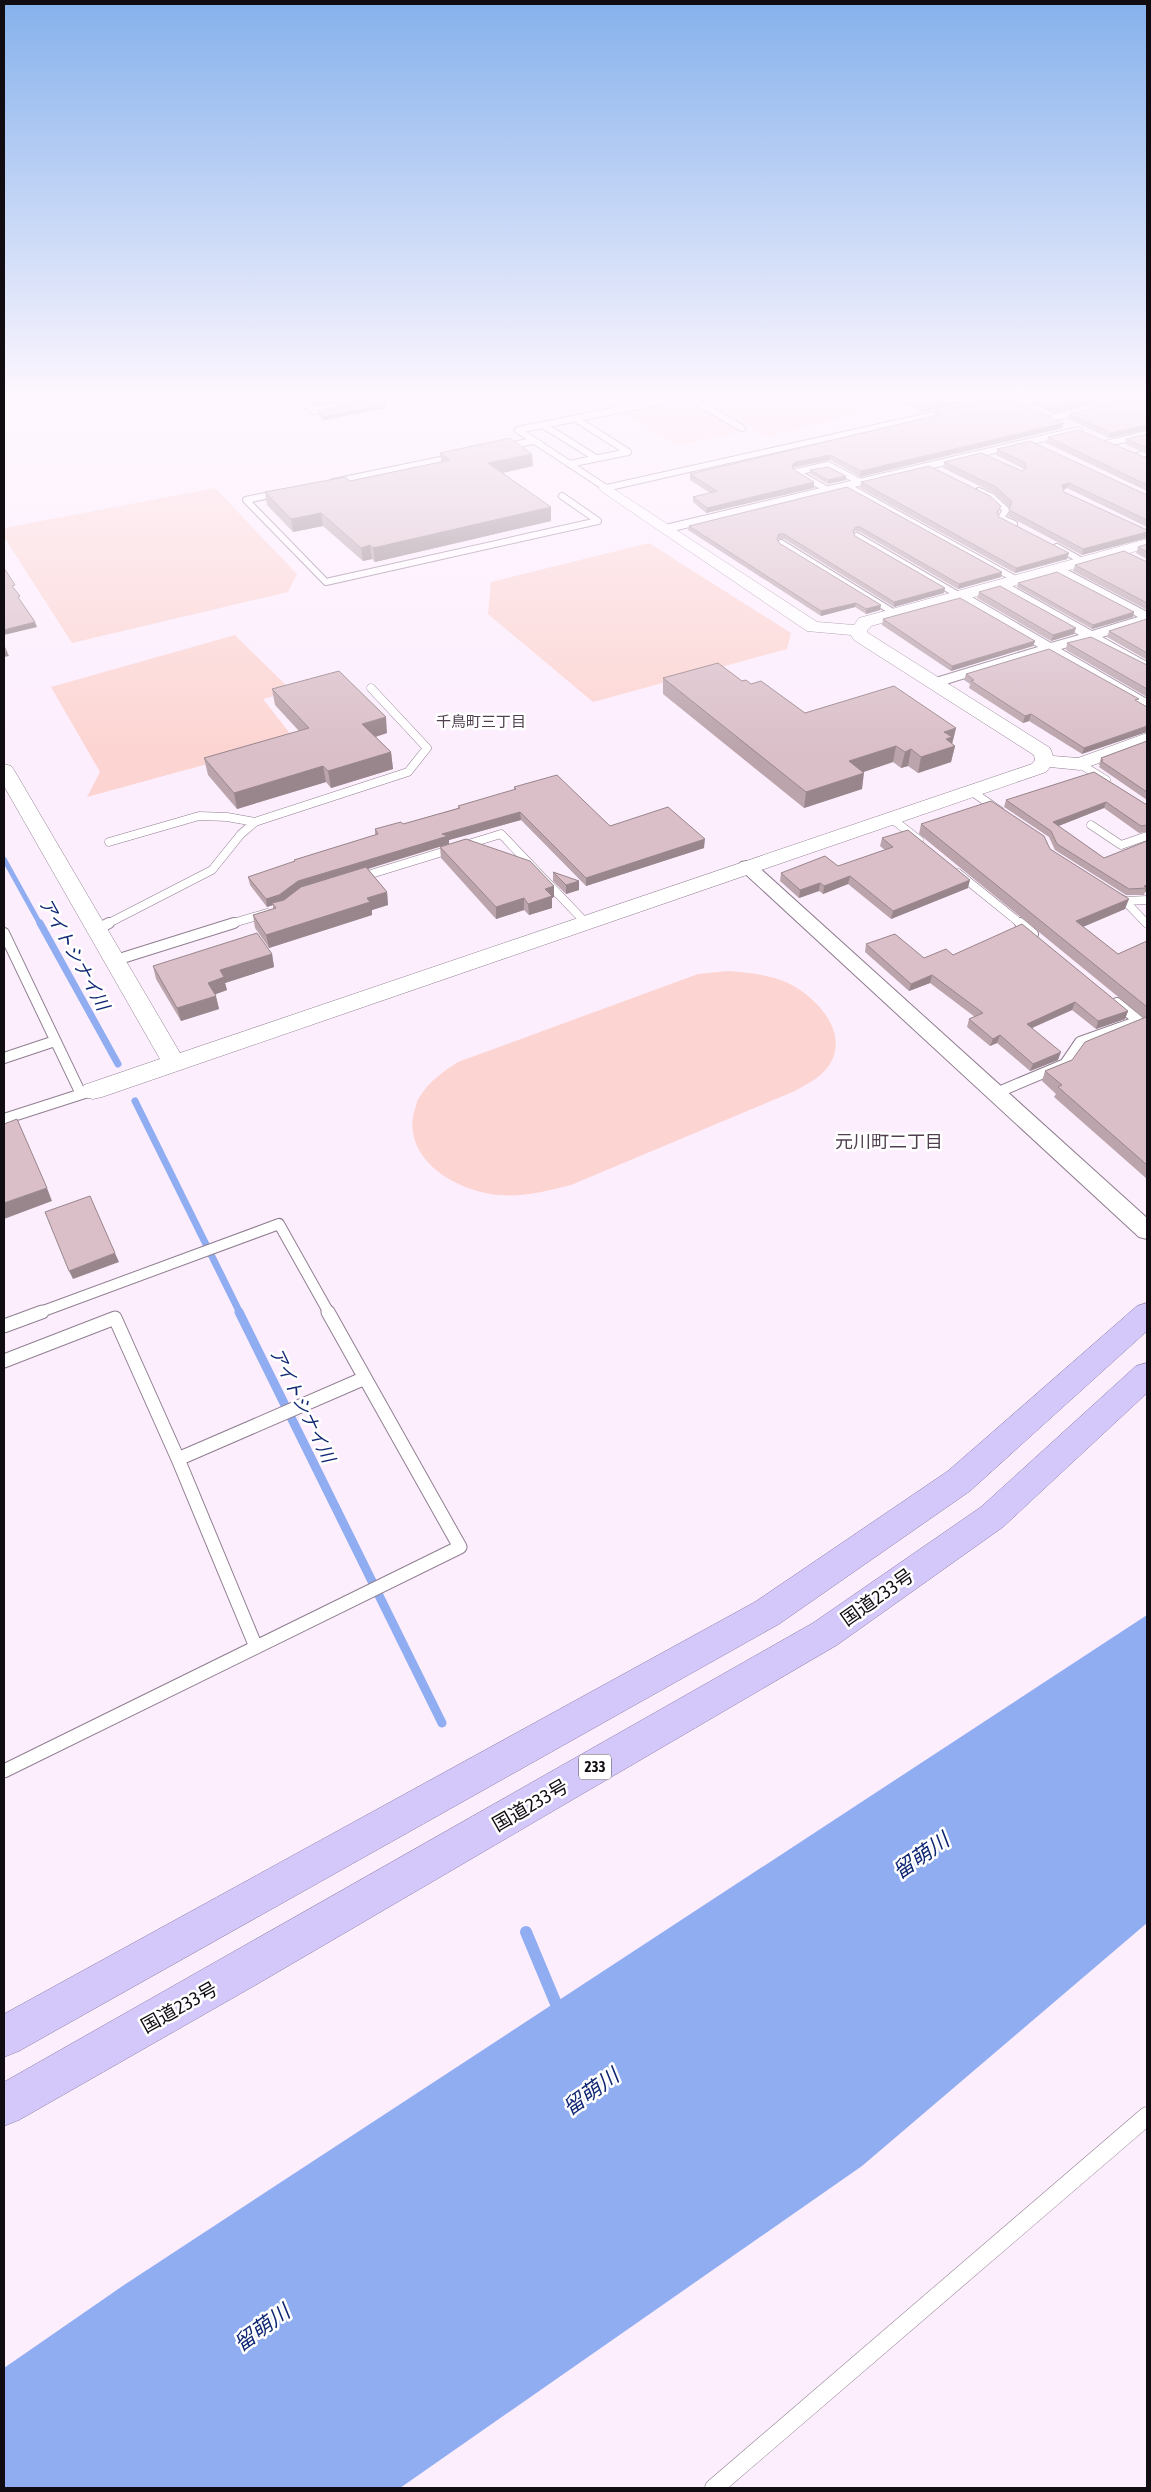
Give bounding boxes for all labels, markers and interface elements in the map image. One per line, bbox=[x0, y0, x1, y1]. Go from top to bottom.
district label: 千鳥町三丁目 bbox=[436, 713, 526, 730]
water label: アイトシナイ川 bbox=[35, 894, 115, 1015]
district label: 元川町二丁目 bbox=[835, 1131, 943, 1152]
water label: アイトシナイ川 bbox=[266, 1344, 340, 1467]
street label: 国道233号 bbox=[836, 1564, 918, 1630]
road number: 233 bbox=[579, 1754, 611, 1780]
street label: 国道233号 bbox=[488, 1775, 572, 1835]
water label: 留萌川 bbox=[888, 1826, 955, 1883]
street label: 国道233号 bbox=[137, 1977, 221, 2037]
water label: 留萌川 bbox=[558, 2062, 625, 2119]
water label: 留萌川 bbox=[229, 2298, 296, 2355]

